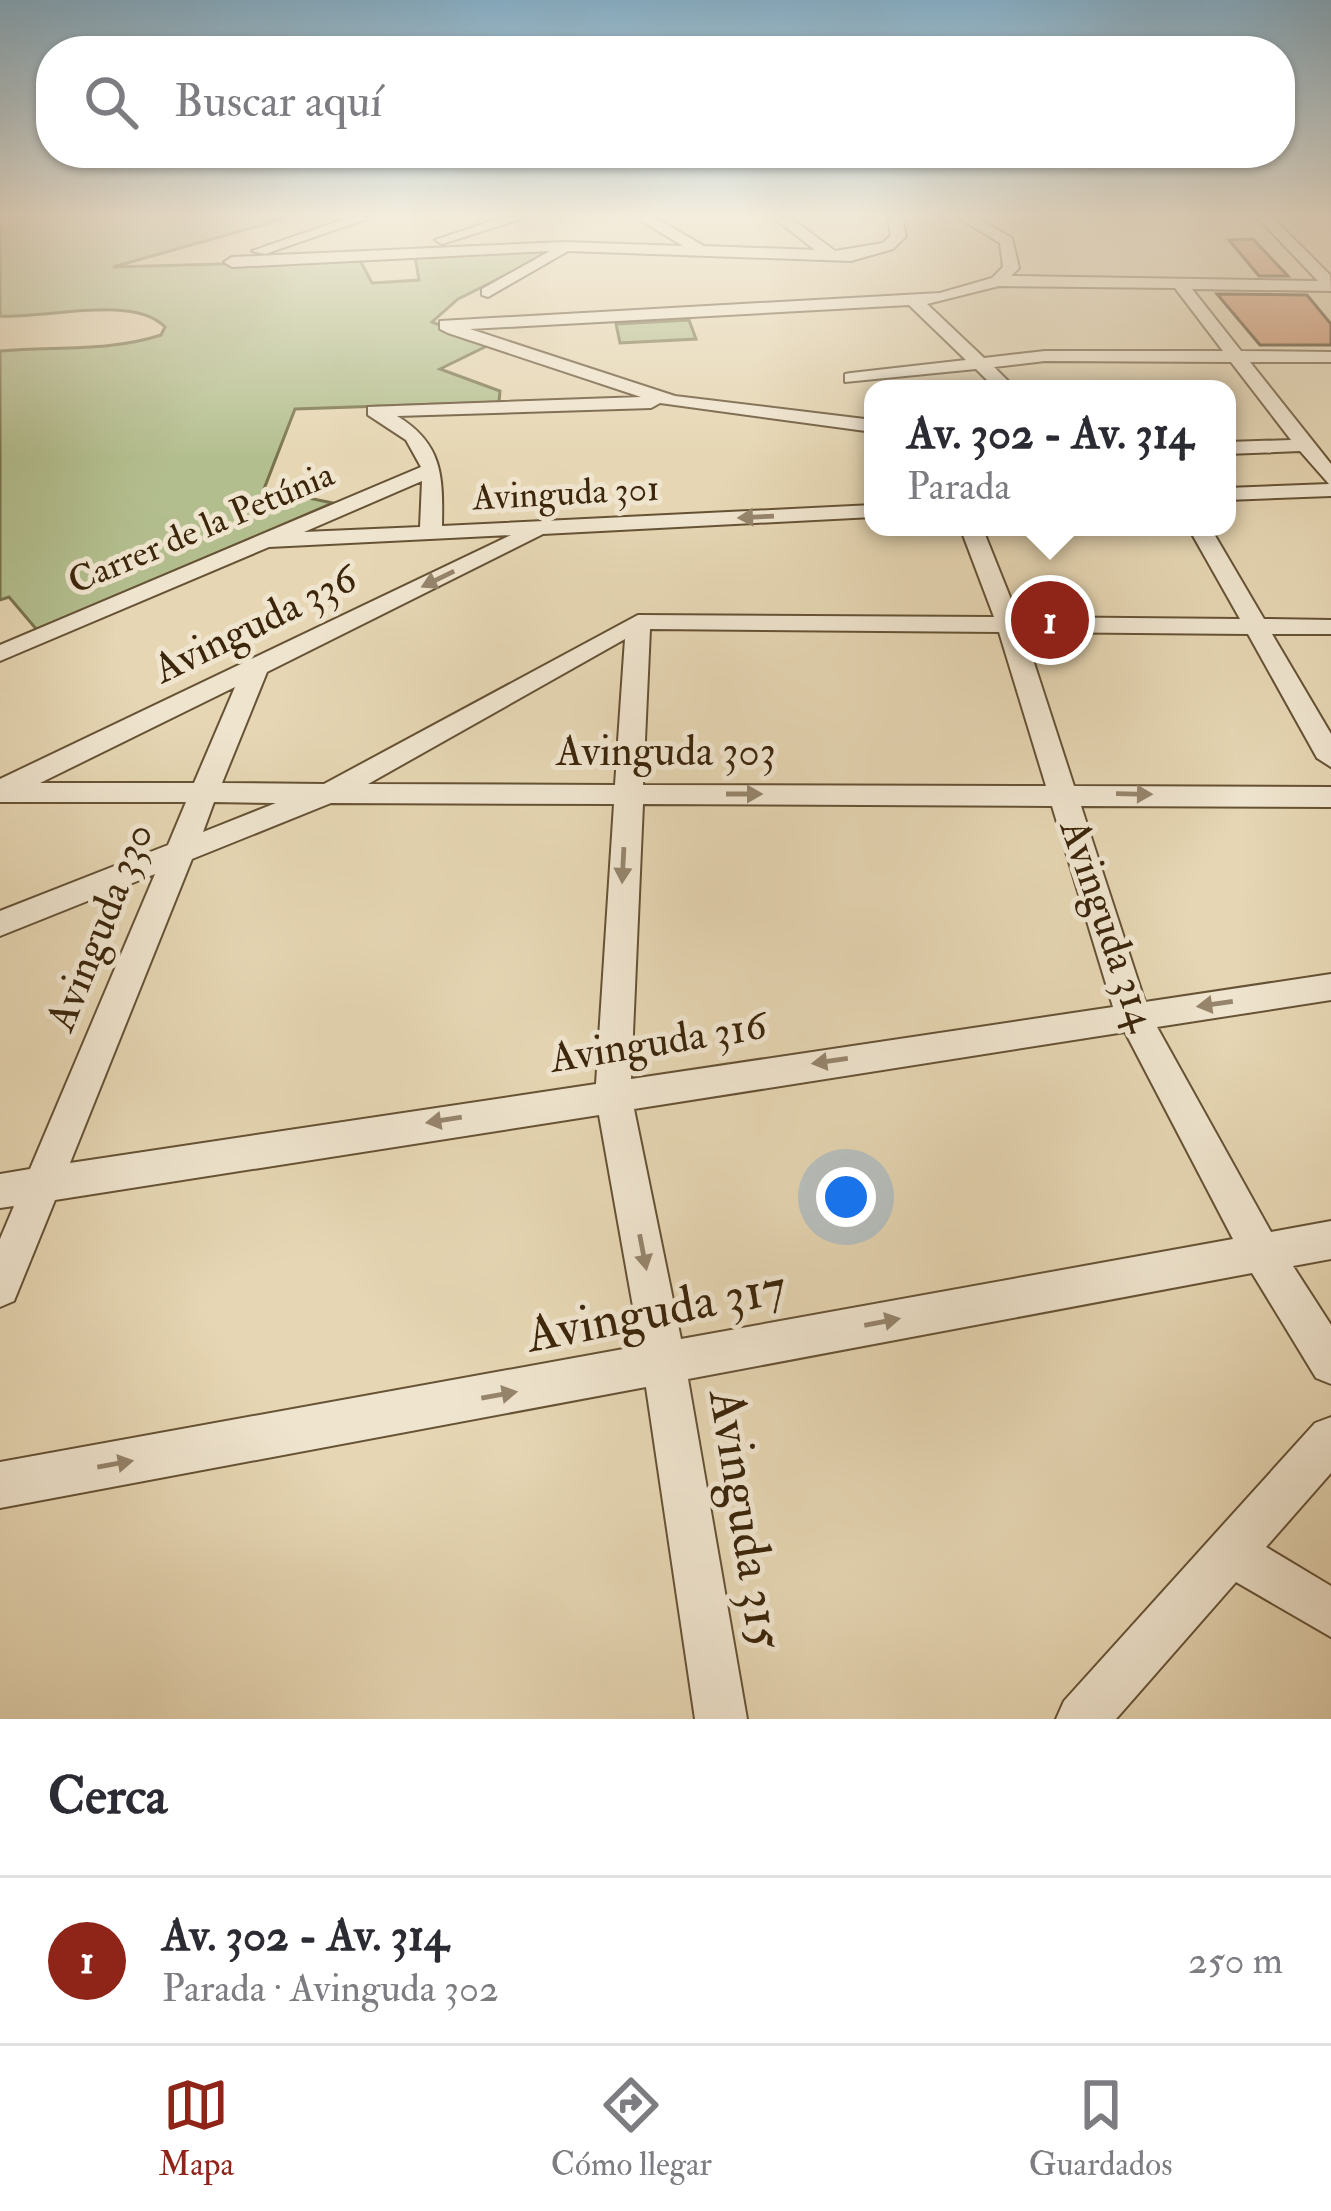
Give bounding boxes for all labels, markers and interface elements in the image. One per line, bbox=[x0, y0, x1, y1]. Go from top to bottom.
search box bbox=[36, 36, 1295, 168]
icon: search bbox=[78, 69, 144, 135]
text: Buscar aquí bbox=[174, 74, 382, 130]
popup bbox=[864, 380, 1236, 536]
text: Av. 302 - Av. 314 bbox=[907, 406, 1193, 462]
street label: Carrer de la Petúnia bbox=[61, 451, 342, 604]
text: Parada bbox=[907, 462, 1011, 511]
street label: Avinguda 301 bbox=[470, 466, 661, 520]
one-way arrow bbox=[736, 508, 774, 527]
street label: Avinguda 336 bbox=[144, 552, 367, 696]
one-way arrow bbox=[420, 569, 455, 589]
pin: 1 bbox=[1011, 575, 1089, 665]
street label: Avinguda 303 bbox=[555, 726, 776, 778]
one-way arrow bbox=[726, 784, 764, 804]
one-way arrow bbox=[1116, 784, 1154, 804]
street label: Avinguda 314 bbox=[1047, 812, 1169, 1040]
street label: Avinguda 330 bbox=[34, 815, 165, 1040]
one-way arrow bbox=[613, 847, 632, 885]
one-way arrow bbox=[1196, 995, 1234, 1014]
street label: Avinguda 316 bbox=[545, 999, 772, 1085]
one-way arrow bbox=[810, 1053, 848, 1071]
one-way arrow bbox=[425, 1111, 462, 1130]
your location bbox=[816, 1167, 876, 1227]
one-way arrow bbox=[634, 1233, 653, 1271]
street label: Avinguda 317 bbox=[520, 1255, 791, 1368]
one-way arrow bbox=[864, 1312, 902, 1331]
street label: Avinguda 315 bbox=[694, 1384, 798, 1654]
one-way arrow bbox=[481, 1385, 518, 1404]
one-way arrow bbox=[97, 1454, 134, 1473]
text: Cerca bbox=[48, 1765, 167, 1829]
text: Av. 302 - Av. 314 bbox=[162, 1908, 448, 1964]
text: 1 bbox=[80, 1936, 94, 1985]
text: 250 m bbox=[1188, 1936, 1283, 1985]
text: Parada · Avinguda 302 bbox=[162, 1964, 499, 2013]
tab: Mapa bbox=[158, 2072, 234, 2185]
tab: Cómo llegar bbox=[551, 2072, 712, 2185]
tab: Guardados bbox=[1029, 2072, 1173, 2185]

